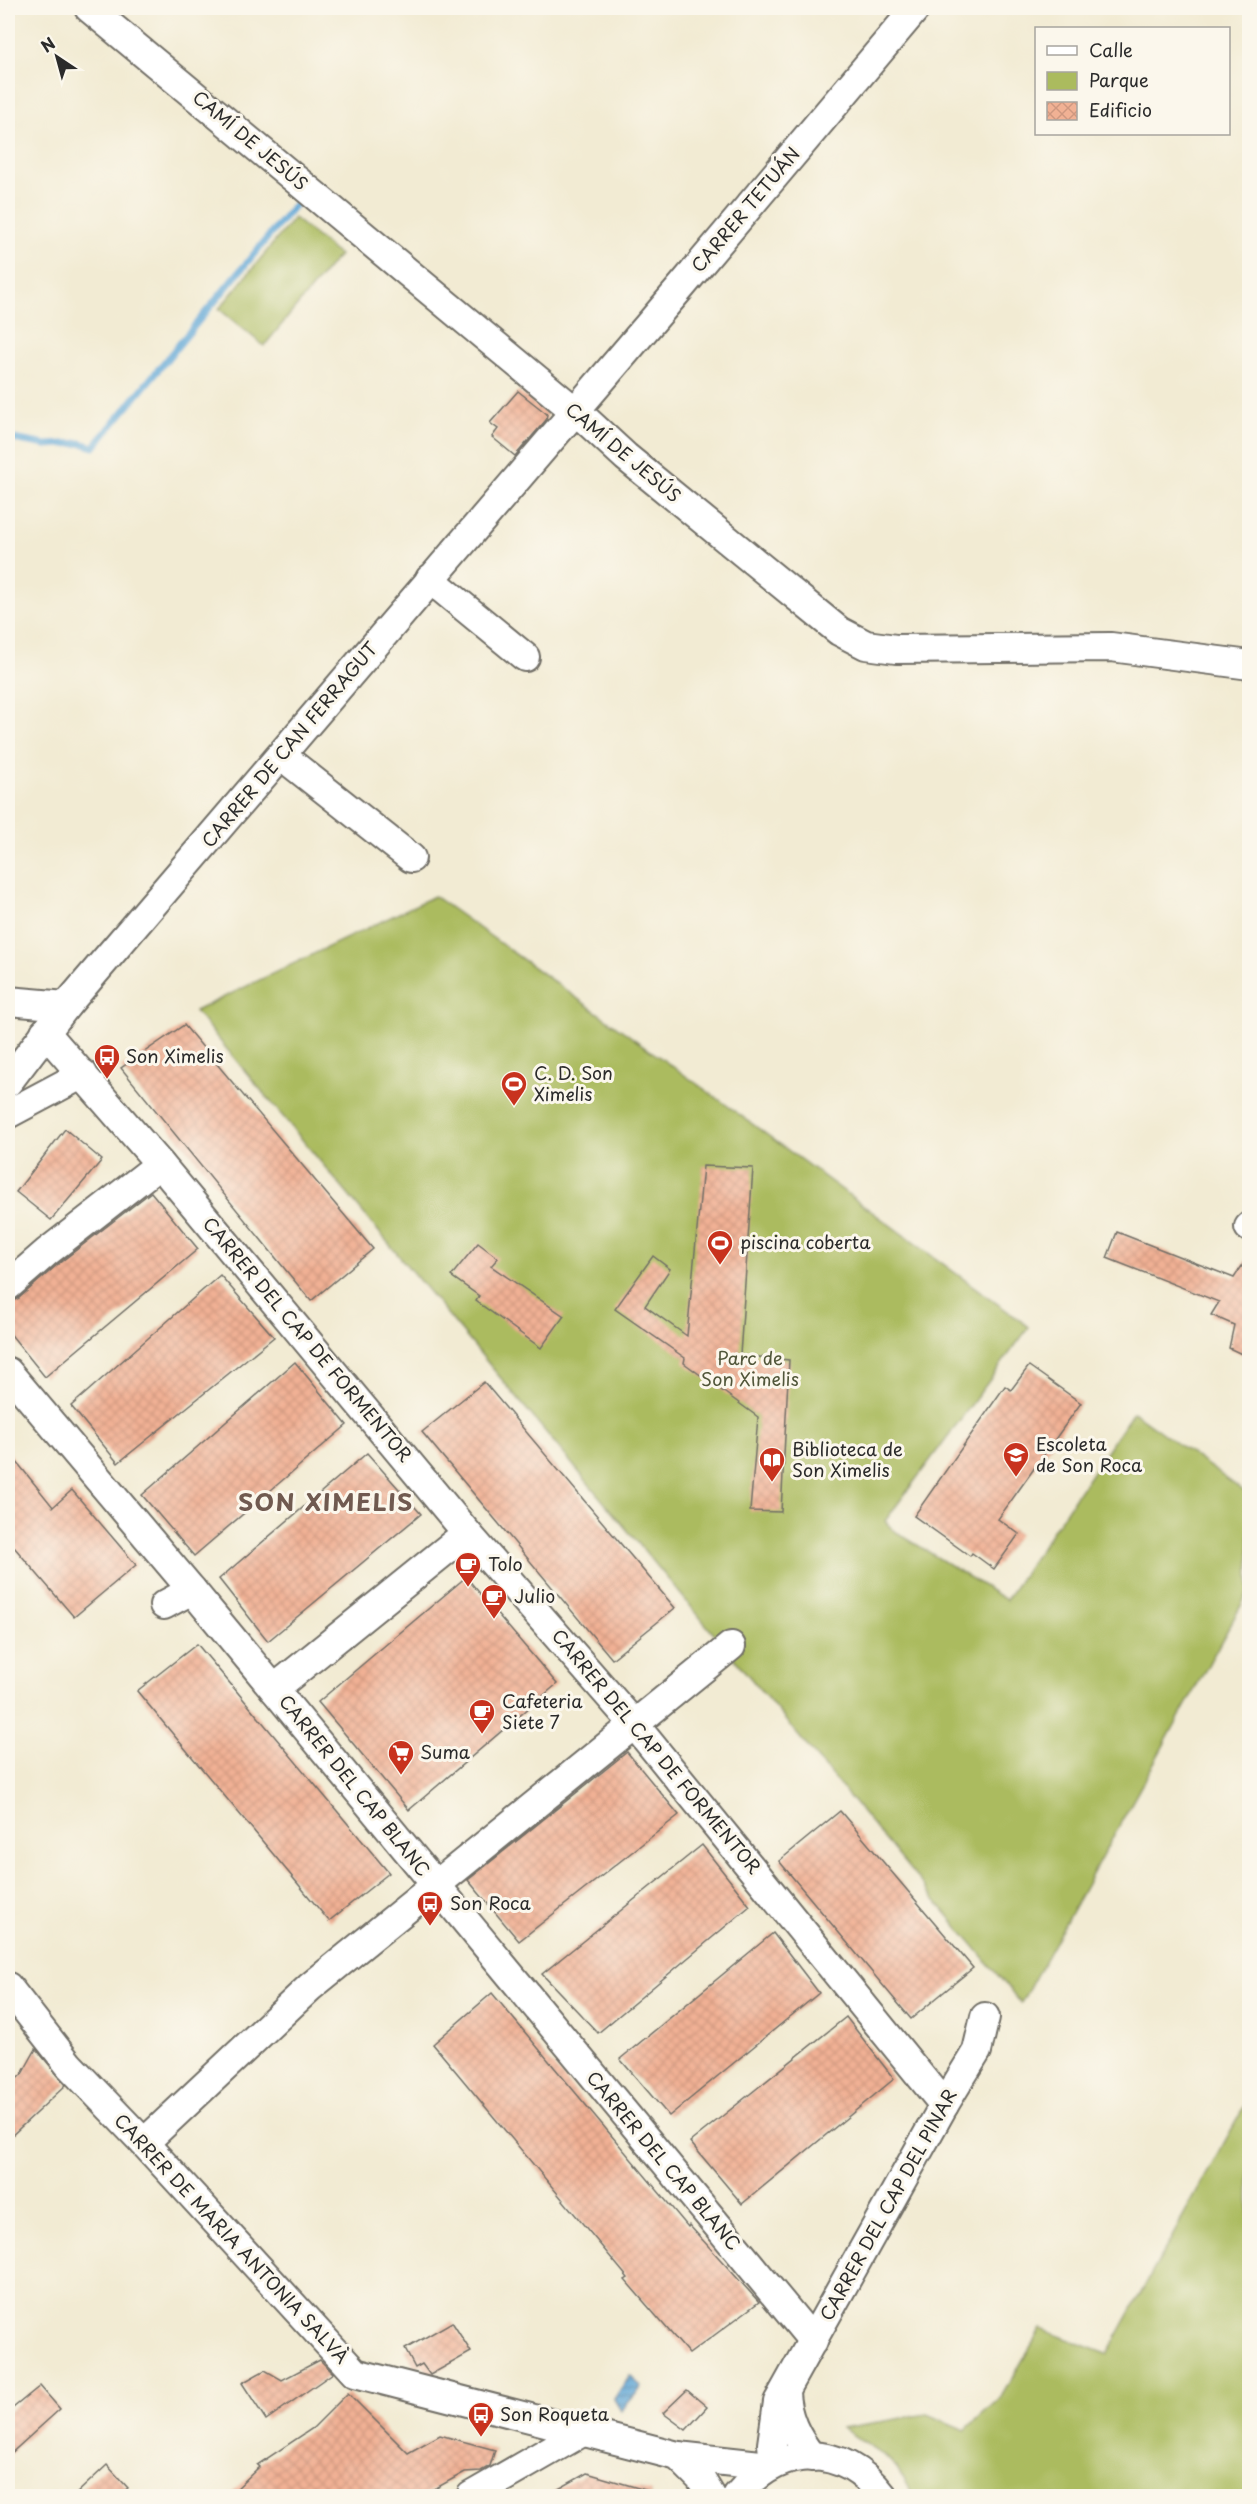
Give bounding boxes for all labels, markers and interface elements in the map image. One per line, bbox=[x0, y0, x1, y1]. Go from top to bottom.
north arrow bbox=[27, 27, 87, 87]
legend bbox=[1035, 27, 1230, 135]
text: N bbox=[35, 31, 60, 57]
text: Calle bbox=[1089, 36, 1133, 63]
text: Parque bbox=[1089, 66, 1149, 93]
street label: CAMÍ DE JESÚS bbox=[187, 83, 315, 196]
text: Edificio bbox=[1089, 96, 1152, 123]
street label: CARRER TETUÁN bbox=[684, 140, 805, 278]
street label: CAMÍ DE JESÚS bbox=[560, 395, 688, 508]
street label: CARRER DE CAN FERRAGUT bbox=[195, 635, 384, 853]
bus stop icon: Son Ximelis bbox=[92, 1042, 122, 1080]
place label: Son Ximelis bbox=[126, 1042, 224, 1069]
place label: C. D. Son Ximelis bbox=[534, 1059, 613, 1107]
sports icon: C. D. Son Ximelis bbox=[499, 1069, 529, 1107]
street label: CARRER DEL CAP DE FORMENTOR bbox=[197, 1210, 419, 1468]
sports icon: piscina coberta bbox=[705, 1228, 735, 1266]
place label: piscina coberta bbox=[740, 1228, 871, 1255]
park label: Parc de Son Ximelis bbox=[701, 1344, 799, 1392]
place label: Escoleta de Son Roca bbox=[1036, 1430, 1143, 1478]
place label: Biblioteca de Son Ximelis bbox=[792, 1435, 903, 1483]
school or university icon: Escoleta de Son Roca bbox=[1001, 1440, 1031, 1478]
library icon: Biblioteca de Son Ximelis bbox=[757, 1445, 787, 1483]
district label: SON XIMELIS bbox=[238, 1483, 414, 1519]
cafe icon: Tolo bbox=[453, 1550, 483, 1588]
place label: Tolo bbox=[488, 1550, 523, 1577]
cafe icon: Julio bbox=[479, 1582, 509, 1620]
place label: Julio bbox=[514, 1582, 555, 1609]
street label: CARRER DEL CAP DE FORMENTOR bbox=[546, 1622, 768, 1880]
place label: Cafeteria Siete 7 bbox=[502, 1687, 583, 1735]
street label: CARRER DEL CAP BLANC bbox=[273, 1688, 437, 1882]
cafe icon: Cafeteria Siete 7 bbox=[467, 1697, 497, 1735]
supermarket icon: Suma bbox=[386, 1738, 416, 1776]
place label: Suma bbox=[420, 1738, 471, 1765]
bus stop icon: Son Roca bbox=[415, 1889, 445, 1927]
place label: Son Roca bbox=[450, 1889, 532, 1916]
street label: CARRER DEL CAP BLANC bbox=[581, 2064, 747, 2256]
street label: CARRER DEL CAP DEL PINAR bbox=[812, 2083, 963, 2325]
street label: CARRER DE MARIA ANTONIA SALVÀ bbox=[109, 2107, 356, 2369]
bus stop icon: Son Roqueta bbox=[466, 2400, 496, 2438]
place label: Son Roqueta bbox=[500, 2400, 610, 2427]

